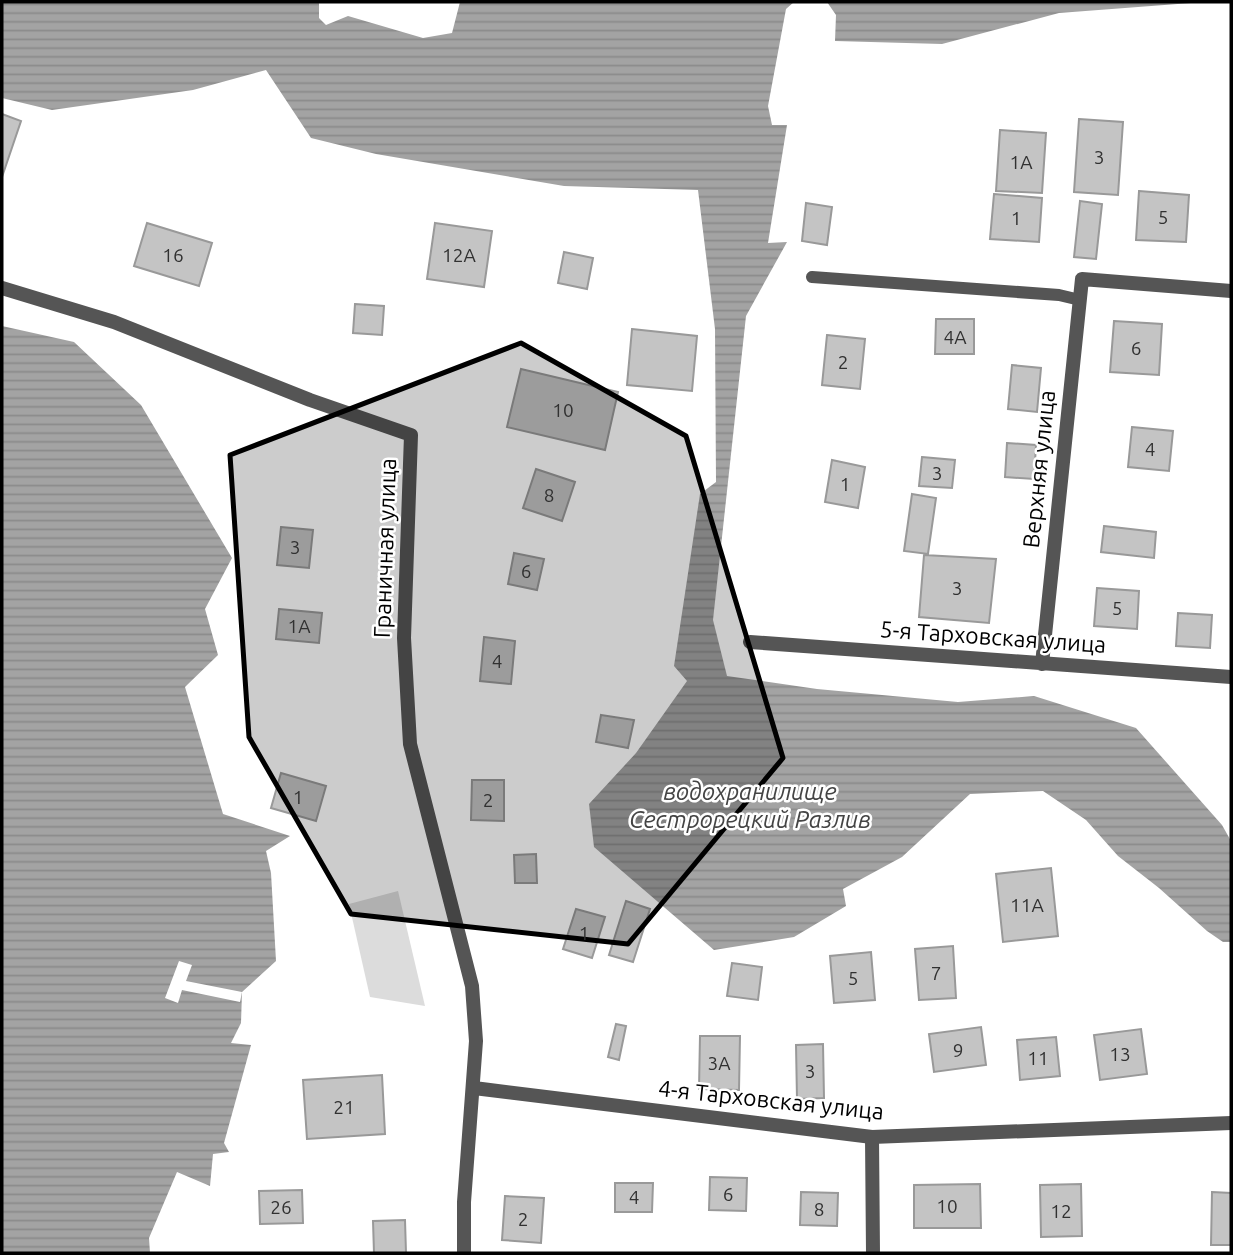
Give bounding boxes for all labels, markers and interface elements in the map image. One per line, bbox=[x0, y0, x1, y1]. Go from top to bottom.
house number: 3 bbox=[1094, 146, 1104, 168]
house number: 1А bbox=[1009, 151, 1033, 173]
house number: 5 bbox=[1158, 206, 1168, 228]
house number: 1 bbox=[1011, 207, 1021, 229]
house number: 16 bbox=[162, 244, 184, 266]
house number: 12А bbox=[442, 244, 477, 266]
house number: 4А bbox=[943, 326, 967, 348]
house number: 6 bbox=[1131, 337, 1141, 359]
house number: 2 bbox=[838, 351, 848, 373]
street label: Верхняя улица bbox=[1018, 389, 1059, 549]
house number: 10 bbox=[552, 399, 574, 421]
house number: 4 bbox=[1145, 438, 1155, 460]
street label: Граничная улица bbox=[369, 458, 400, 638]
house number: 3 bbox=[932, 462, 942, 484]
house number: 1 bbox=[840, 473, 850, 495]
house number: 8 bbox=[544, 484, 554, 506]
house number: 3 bbox=[290, 536, 300, 558]
house number: 6 bbox=[521, 560, 531, 582]
house number: 3 bbox=[952, 577, 962, 599]
house number: 5 bbox=[1112, 597, 1122, 619]
house number: 1А bbox=[287, 615, 311, 637]
street label: 5-я Тарховская улица bbox=[879, 616, 1107, 657]
house number: 4 bbox=[492, 650, 502, 672]
water label: водохранилище Сестрорецкий Разлив bbox=[629, 778, 871, 833]
house number: 1 bbox=[293, 786, 303, 808]
house number: 2 bbox=[483, 789, 493, 811]
house number: 11А bbox=[1010, 894, 1045, 916]
house number: 1 bbox=[579, 922, 589, 944]
house number: 7 bbox=[931, 962, 941, 984]
house number: 5 bbox=[848, 967, 858, 989]
house number: 9 bbox=[953, 1039, 963, 1061]
house number: 13 bbox=[1109, 1043, 1131, 1065]
house number: 11 bbox=[1027, 1047, 1049, 1069]
house number: 3А bbox=[707, 1052, 731, 1074]
house number: 3 bbox=[805, 1060, 815, 1082]
street label: 4-я Тарховская улица bbox=[657, 1075, 885, 1124]
house number: 21 bbox=[333, 1096, 355, 1118]
house number: 6 bbox=[723, 1183, 733, 1205]
house number: 4 bbox=[629, 1186, 639, 1208]
house number: 10 bbox=[936, 1195, 958, 1217]
house number: 26 bbox=[270, 1196, 292, 1218]
house number: 8 bbox=[814, 1198, 824, 1220]
house number: 12 bbox=[1050, 1200, 1072, 1222]
house number: 2 bbox=[518, 1208, 528, 1230]

